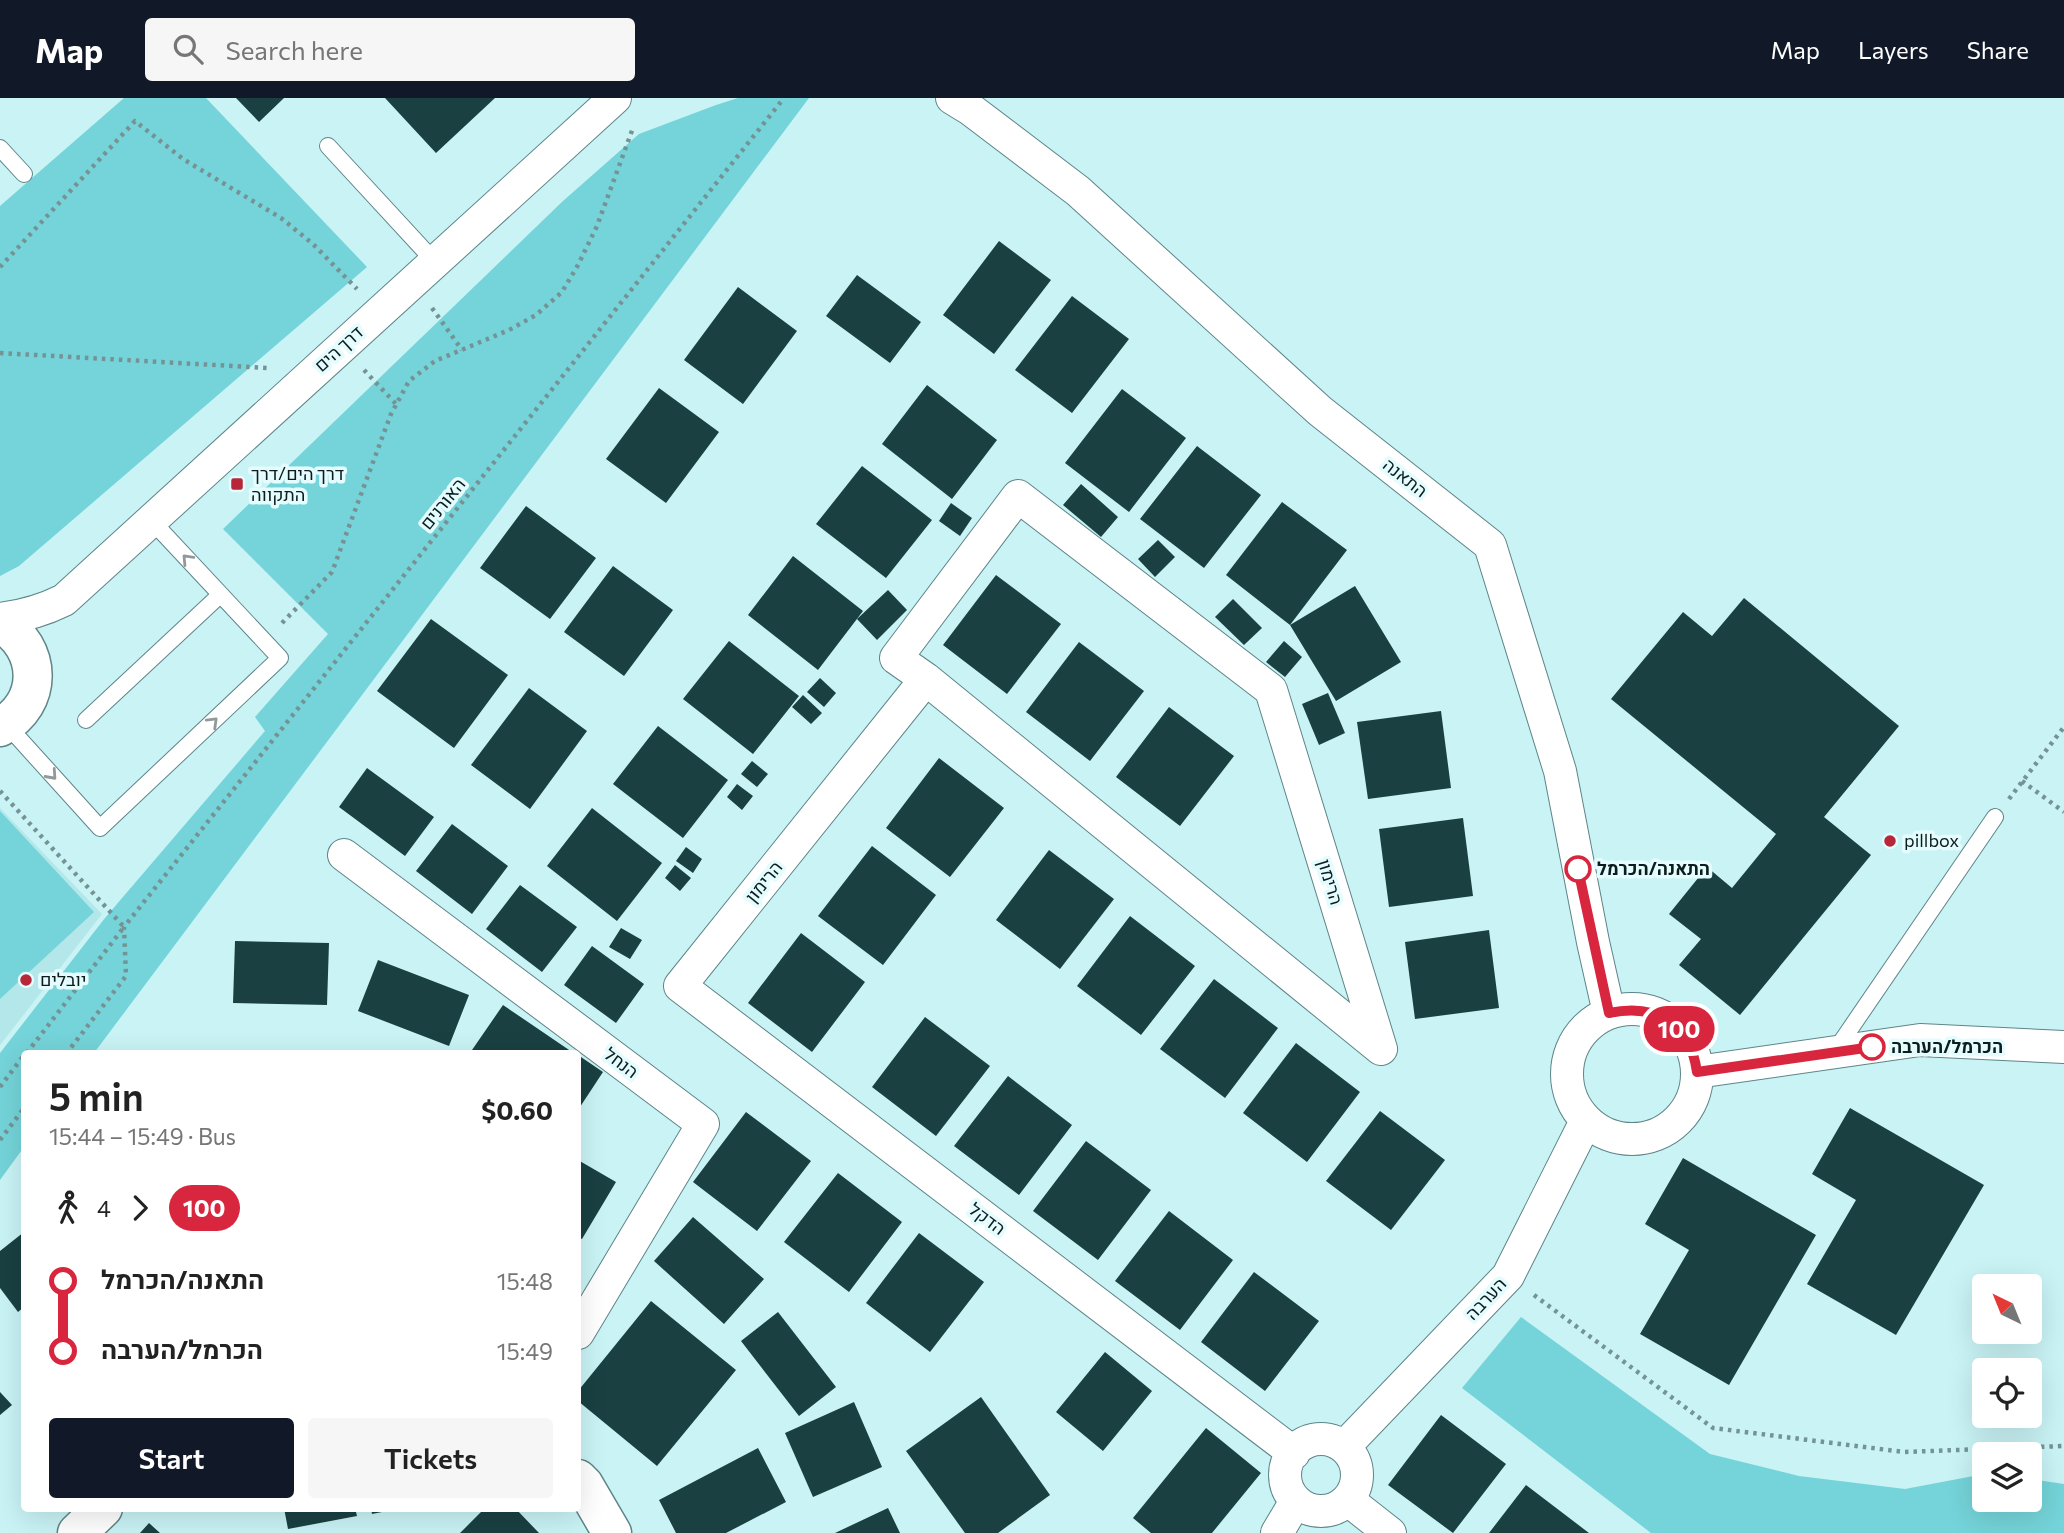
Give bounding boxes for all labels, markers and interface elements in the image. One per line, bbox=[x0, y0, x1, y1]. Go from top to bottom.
search box bbox=[145, 18, 635, 81]
text: Map bbox=[35, 29, 103, 70]
icon: search bbox=[169, 30, 207, 68]
text: Search here bbox=[225, 34, 363, 65]
text: Map bbox=[1771, 35, 1820, 64]
text: Layers bbox=[1858, 35, 1929, 64]
text: Share bbox=[1967, 35, 2029, 64]
street label: דרך הים bbox=[309, 321, 367, 376]
street label: התאנה bbox=[1379, 453, 1432, 501]
place label: דרך הים/דרך התקווה bbox=[251, 462, 344, 505]
street label: האורנים bbox=[415, 473, 470, 533]
marker: דרך הים/דרך התקווה bbox=[229, 476, 245, 492]
one-way arrow bbox=[183, 554, 196, 567]
one-way arrow bbox=[205, 717, 218, 730]
one-way arrow bbox=[44, 767, 56, 780]
place label: pillbox bbox=[1904, 829, 1959, 851]
marker: pillbox bbox=[1882, 833, 1898, 849]
street label: הרימון bbox=[740, 856, 786, 906]
street label: הרימון bbox=[1314, 856, 1348, 907]
marker: התאנה/הכרמל bbox=[1565, 856, 1591, 882]
place label: התאנה/הכרמל bbox=[1597, 857, 1710, 879]
place label: יובלים bbox=[40, 968, 86, 990]
marker: יובלים bbox=[18, 972, 34, 988]
line badge: 100 bbox=[1639, 1006, 1719, 1052]
text: 100 bbox=[1658, 1014, 1700, 1043]
marker: הכרמל/הערבה bbox=[1859, 1034, 1885, 1060]
place label: הכרמל/הערבה bbox=[1891, 1035, 2003, 1057]
street label: הנחל bbox=[600, 1042, 643, 1082]
text: 5 min bbox=[49, 1072, 144, 1119]
text: $0.60 bbox=[481, 1094, 553, 1125]
text: 15:44 – 15:49 · Bus bbox=[49, 1122, 236, 1150]
icon: walk bbox=[49, 1189, 87, 1227]
icon: forward bbox=[121, 1189, 159, 1227]
text: 100 bbox=[183, 1193, 226, 1222]
text: 4 bbox=[97, 1194, 111, 1222]
street label: הדקל bbox=[965, 1197, 1010, 1239]
text: התאנה/הכרמל bbox=[101, 1263, 264, 1294]
text: 15:48 bbox=[497, 1267, 553, 1295]
street label: הערבה bbox=[1460, 1273, 1510, 1324]
north arrow bbox=[1972, 1274, 2042, 1344]
map controls bbox=[1972, 1274, 2042, 1512]
text: הכרמל/הערבה bbox=[101, 1333, 263, 1364]
text: 15:49 bbox=[497, 1337, 553, 1365]
button: locate bbox=[1972, 1358, 2042, 1428]
button: Start bbox=[49, 1418, 294, 1498]
button: Tickets bbox=[308, 1418, 553, 1498]
button: layers bbox=[1972, 1442, 2042, 1512]

